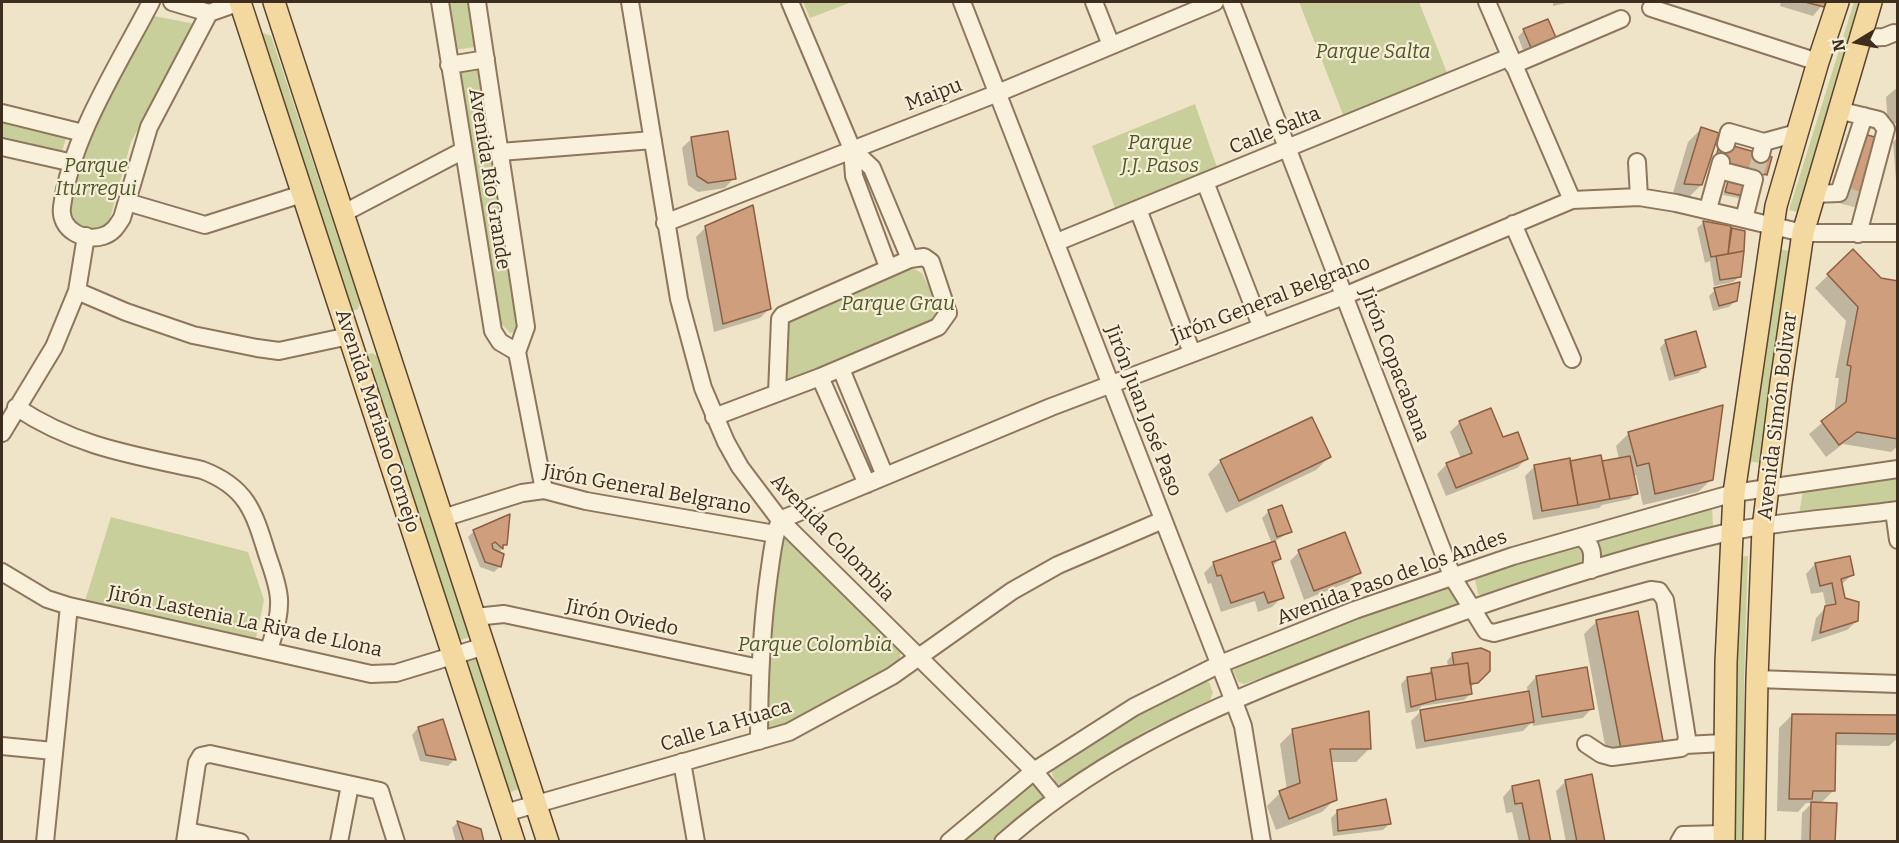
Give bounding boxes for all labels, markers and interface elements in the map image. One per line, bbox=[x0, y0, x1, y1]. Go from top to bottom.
north arrow bbox=[1827, 12, 1887, 72]
text: N bbox=[1828, 37, 1849, 53]
park label: Parque Salta bbox=[1315, 40, 1431, 64]
street label: Maipu bbox=[902, 73, 966, 117]
street label: Avenida Río Grande bbox=[463, 87, 515, 271]
street label: Calle Salta bbox=[1226, 102, 1324, 160]
park label: Parque J.J. Pasos bbox=[1121, 131, 1199, 178]
park label: Parque Iturregui bbox=[55, 154, 137, 201]
street label: Jirón General Belgrano bbox=[1168, 251, 1374, 349]
street label: Jirón Copacabana bbox=[1354, 285, 1434, 445]
park label: Parque Grau bbox=[841, 292, 955, 316]
street label: Avenida Mariano Cornejo bbox=[329, 306, 425, 536]
street label: Avenida Simón Bolivar bbox=[1753, 311, 1803, 521]
street label: Jirón Juan José Paso bbox=[1099, 322, 1187, 500]
street label: Jirón General Belgrano bbox=[541, 460, 753, 520]
street label: Avenida Colombia bbox=[765, 469, 899, 607]
street label: Avenida Paso de los Andes bbox=[1274, 525, 1510, 631]
street label: Jirón Lastenia La Riva de Llona bbox=[106, 581, 384, 663]
street label: Jirón Oviedo bbox=[564, 594, 680, 642]
park label: Parque Colombia bbox=[738, 633, 892, 657]
street label: Calle La Huaca bbox=[658, 695, 794, 757]

